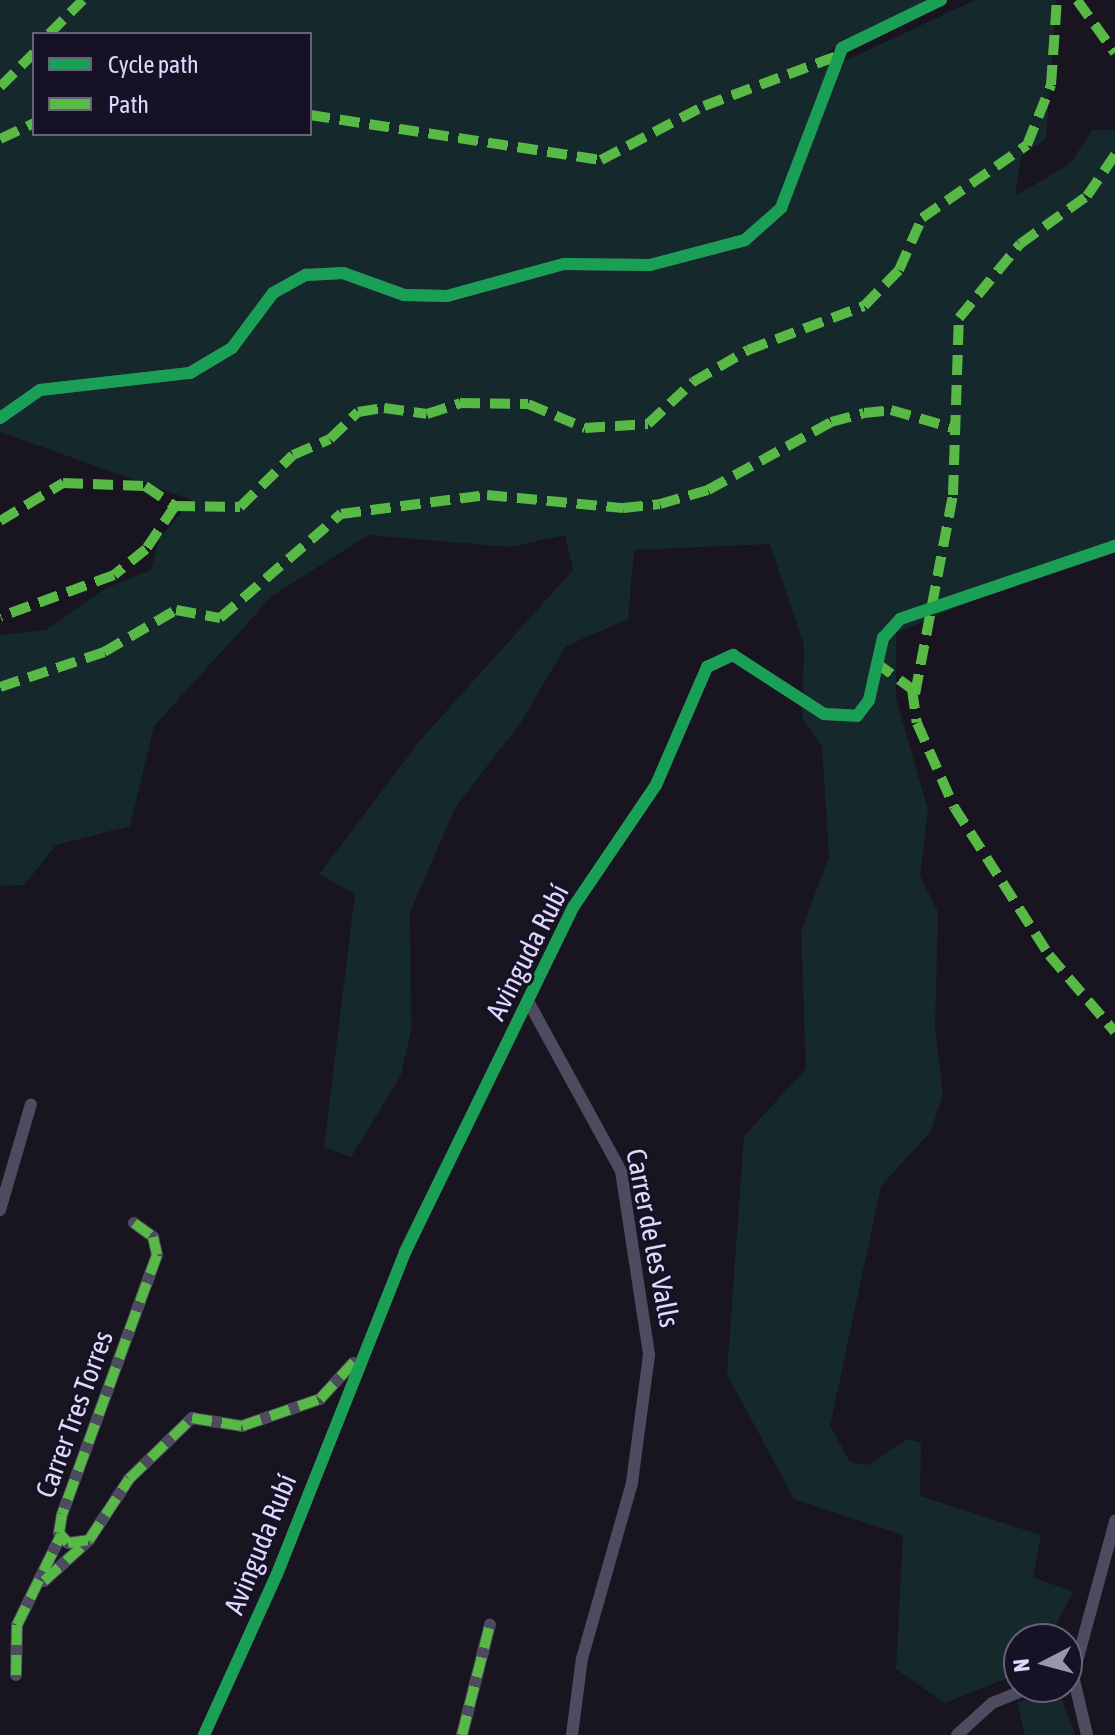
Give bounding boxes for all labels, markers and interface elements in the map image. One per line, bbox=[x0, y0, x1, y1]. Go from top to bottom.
legend bbox=[32, 32, 312, 136]
text: Cycle path bbox=[108, 51, 199, 78]
text: Path bbox=[108, 91, 149, 118]
street label: Avinguda Rubí bbox=[478, 878, 576, 1026]
street label: Carrer de les Valls bbox=[619, 1146, 687, 1330]
street label: Carrer Tres Torres bbox=[28, 1326, 120, 1502]
street label: Avinguda Rubí bbox=[217, 1469, 303, 1619]
north arrow bbox=[1003, 1623, 1083, 1703]
text: N bbox=[1008, 1657, 1035, 1673]

